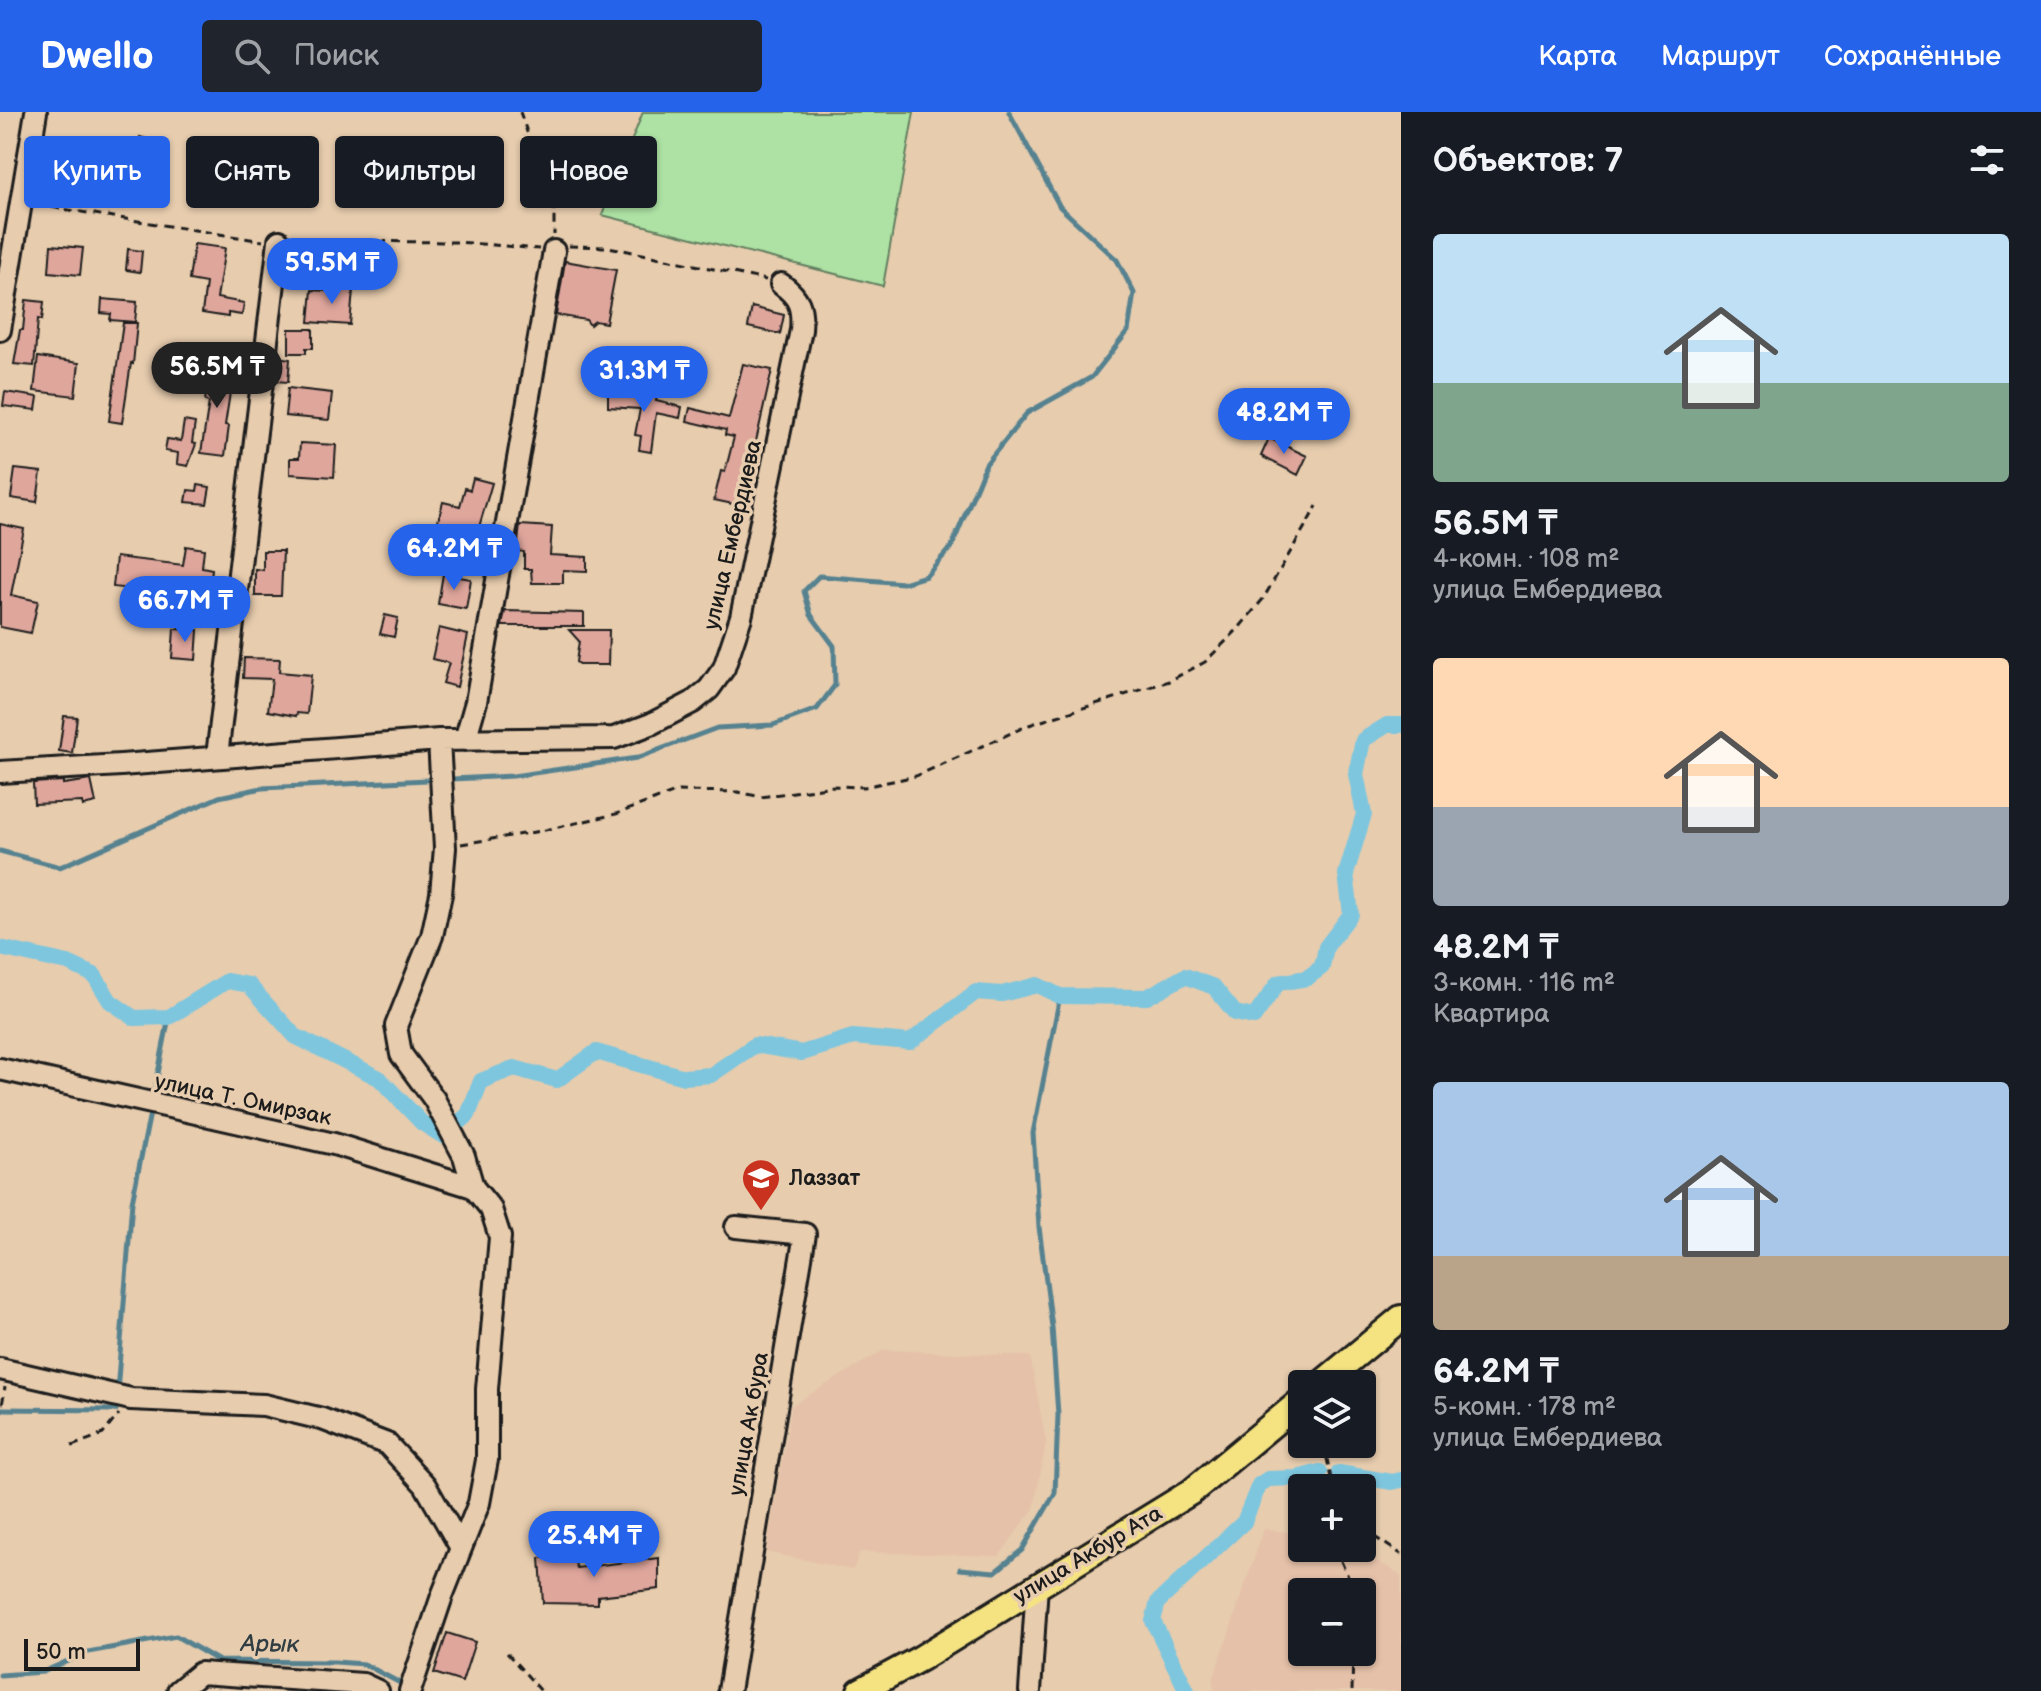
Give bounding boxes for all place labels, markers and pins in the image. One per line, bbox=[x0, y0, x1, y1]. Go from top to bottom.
pin: 59.5M ₸ bbox=[258, 238, 406, 306]
pin: 56.5M ₸ bbox=[143, 342, 291, 410]
pin: 31.3M ₸ bbox=[570, 346, 718, 414]
pin: 48.2M ₸ bbox=[1210, 388, 1358, 456]
pin: 64.2M ₸ bbox=[380, 524, 528, 592]
pin: 66.7M ₸ bbox=[111, 576, 259, 644]
school or university icon: Лаззат bbox=[740, 1157, 782, 1212]
place label: Лаззат bbox=[788, 1165, 861, 1192]
pin: 25.4M ₸ bbox=[520, 1511, 668, 1579]

